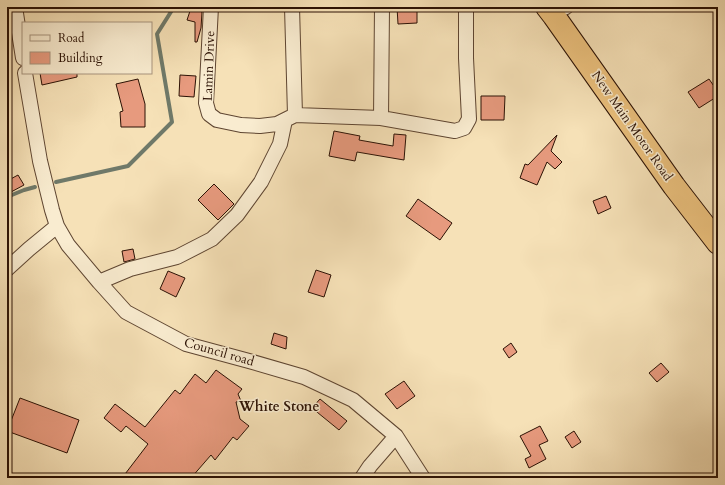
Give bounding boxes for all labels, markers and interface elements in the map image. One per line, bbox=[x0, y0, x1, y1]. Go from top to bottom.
legend bbox=[22, 22, 152, 74]
text: Road bbox=[58, 30, 85, 46]
street label: Lamin Drive bbox=[199, 30, 219, 102]
text: Building bbox=[58, 50, 103, 66]
street label: New Main Motor Road bbox=[587, 67, 677, 185]
street label: Council road bbox=[182, 333, 256, 371]
district label: White Stone bbox=[238, 397, 319, 416]

